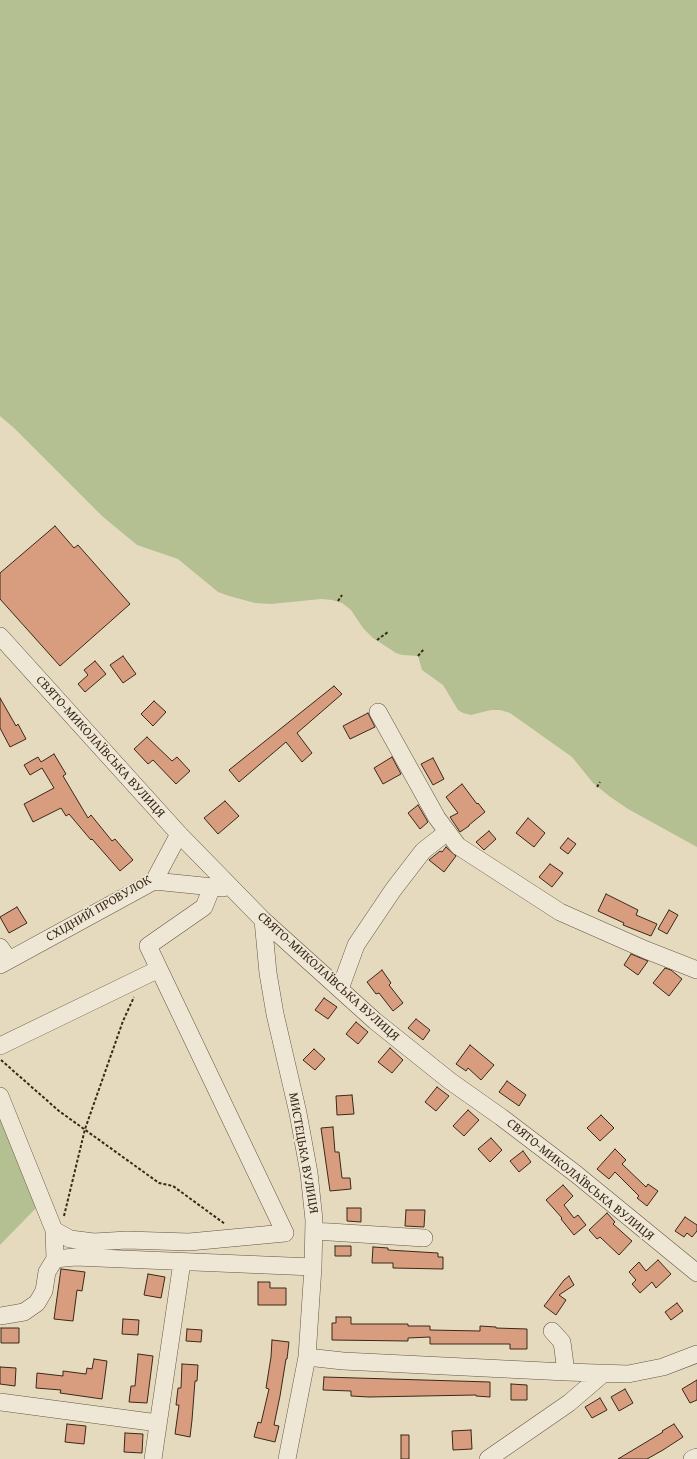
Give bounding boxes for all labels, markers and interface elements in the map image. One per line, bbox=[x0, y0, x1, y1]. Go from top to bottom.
street label: СВЯТО-МИКОЛАЇВСЬКА ВУЛИЦЯ bbox=[32, 673, 168, 821]
street label: СХІДНИЙ ПРОВУЛОК bbox=[44, 872, 154, 946]
street label: СВЯТО-МИКОЛАЇВСЬКА ВУЛИЦЯ bbox=[254, 909, 402, 1045]
street label: МИСТЕЦЬКА ВУЛИЦЯ bbox=[285, 1091, 321, 1215]
street label: СВЯТО-МИКОЛАЇВСЬКА ВУЛИЦЯ bbox=[503, 1116, 657, 1244]

